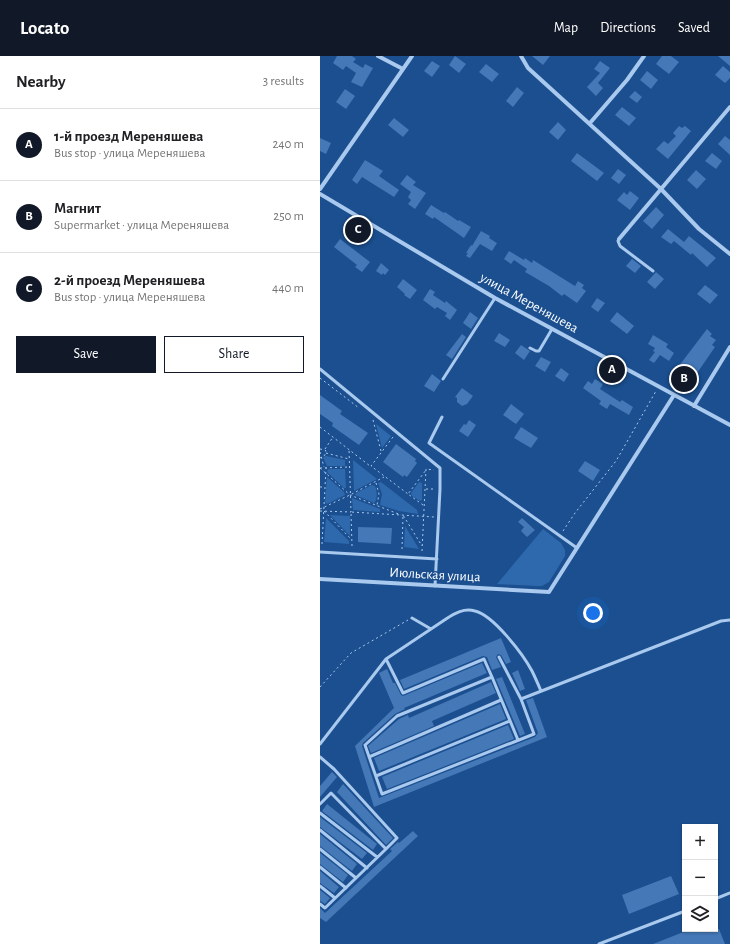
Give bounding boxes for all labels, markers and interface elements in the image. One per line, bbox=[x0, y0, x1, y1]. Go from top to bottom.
text: Locato bbox=[20, 19, 69, 38]
text: Map bbox=[554, 21, 578, 35]
text: Directions bbox=[600, 21, 656, 35]
text: Saved bbox=[678, 21, 710, 35]
text: Nearby bbox=[16, 73, 66, 90]
text: 3 results bbox=[263, 75, 304, 88]
text: 1-й проезд Мереняшева bbox=[54, 129, 203, 144]
text: A bbox=[25, 138, 33, 151]
text: 240 m bbox=[272, 138, 304, 151]
text: Bus stop · улица Мереняшева bbox=[54, 147, 206, 160]
text: Магнит bbox=[54, 201, 101, 216]
text: B bbox=[25, 210, 33, 223]
text: 250 m bbox=[273, 210, 304, 223]
pin: C bbox=[345, 215, 371, 245]
text: Supermarket · улица Мереняшева bbox=[54, 219, 229, 232]
street label: улица Мереняшева bbox=[477, 270, 581, 336]
text: 2-й проезд Мереняшева bbox=[54, 273, 205, 288]
text: C bbox=[26, 282, 32, 295]
text: 440 m bbox=[272, 282, 304, 295]
text: Bus stop · улица Мереняшева bbox=[54, 291, 206, 304]
button: Save bbox=[16, 336, 156, 373]
button: Share bbox=[164, 336, 304, 373]
pin: A bbox=[599, 355, 625, 385]
pin: B bbox=[671, 364, 697, 394]
street label: Июльская улица bbox=[389, 566, 482, 584]
your location bbox=[583, 603, 603, 623]
map controls bbox=[682, 824, 718, 932]
button: + bbox=[682, 824, 718, 860]
button: − bbox=[682, 860, 718, 896]
button: layers bbox=[682, 896, 718, 932]

